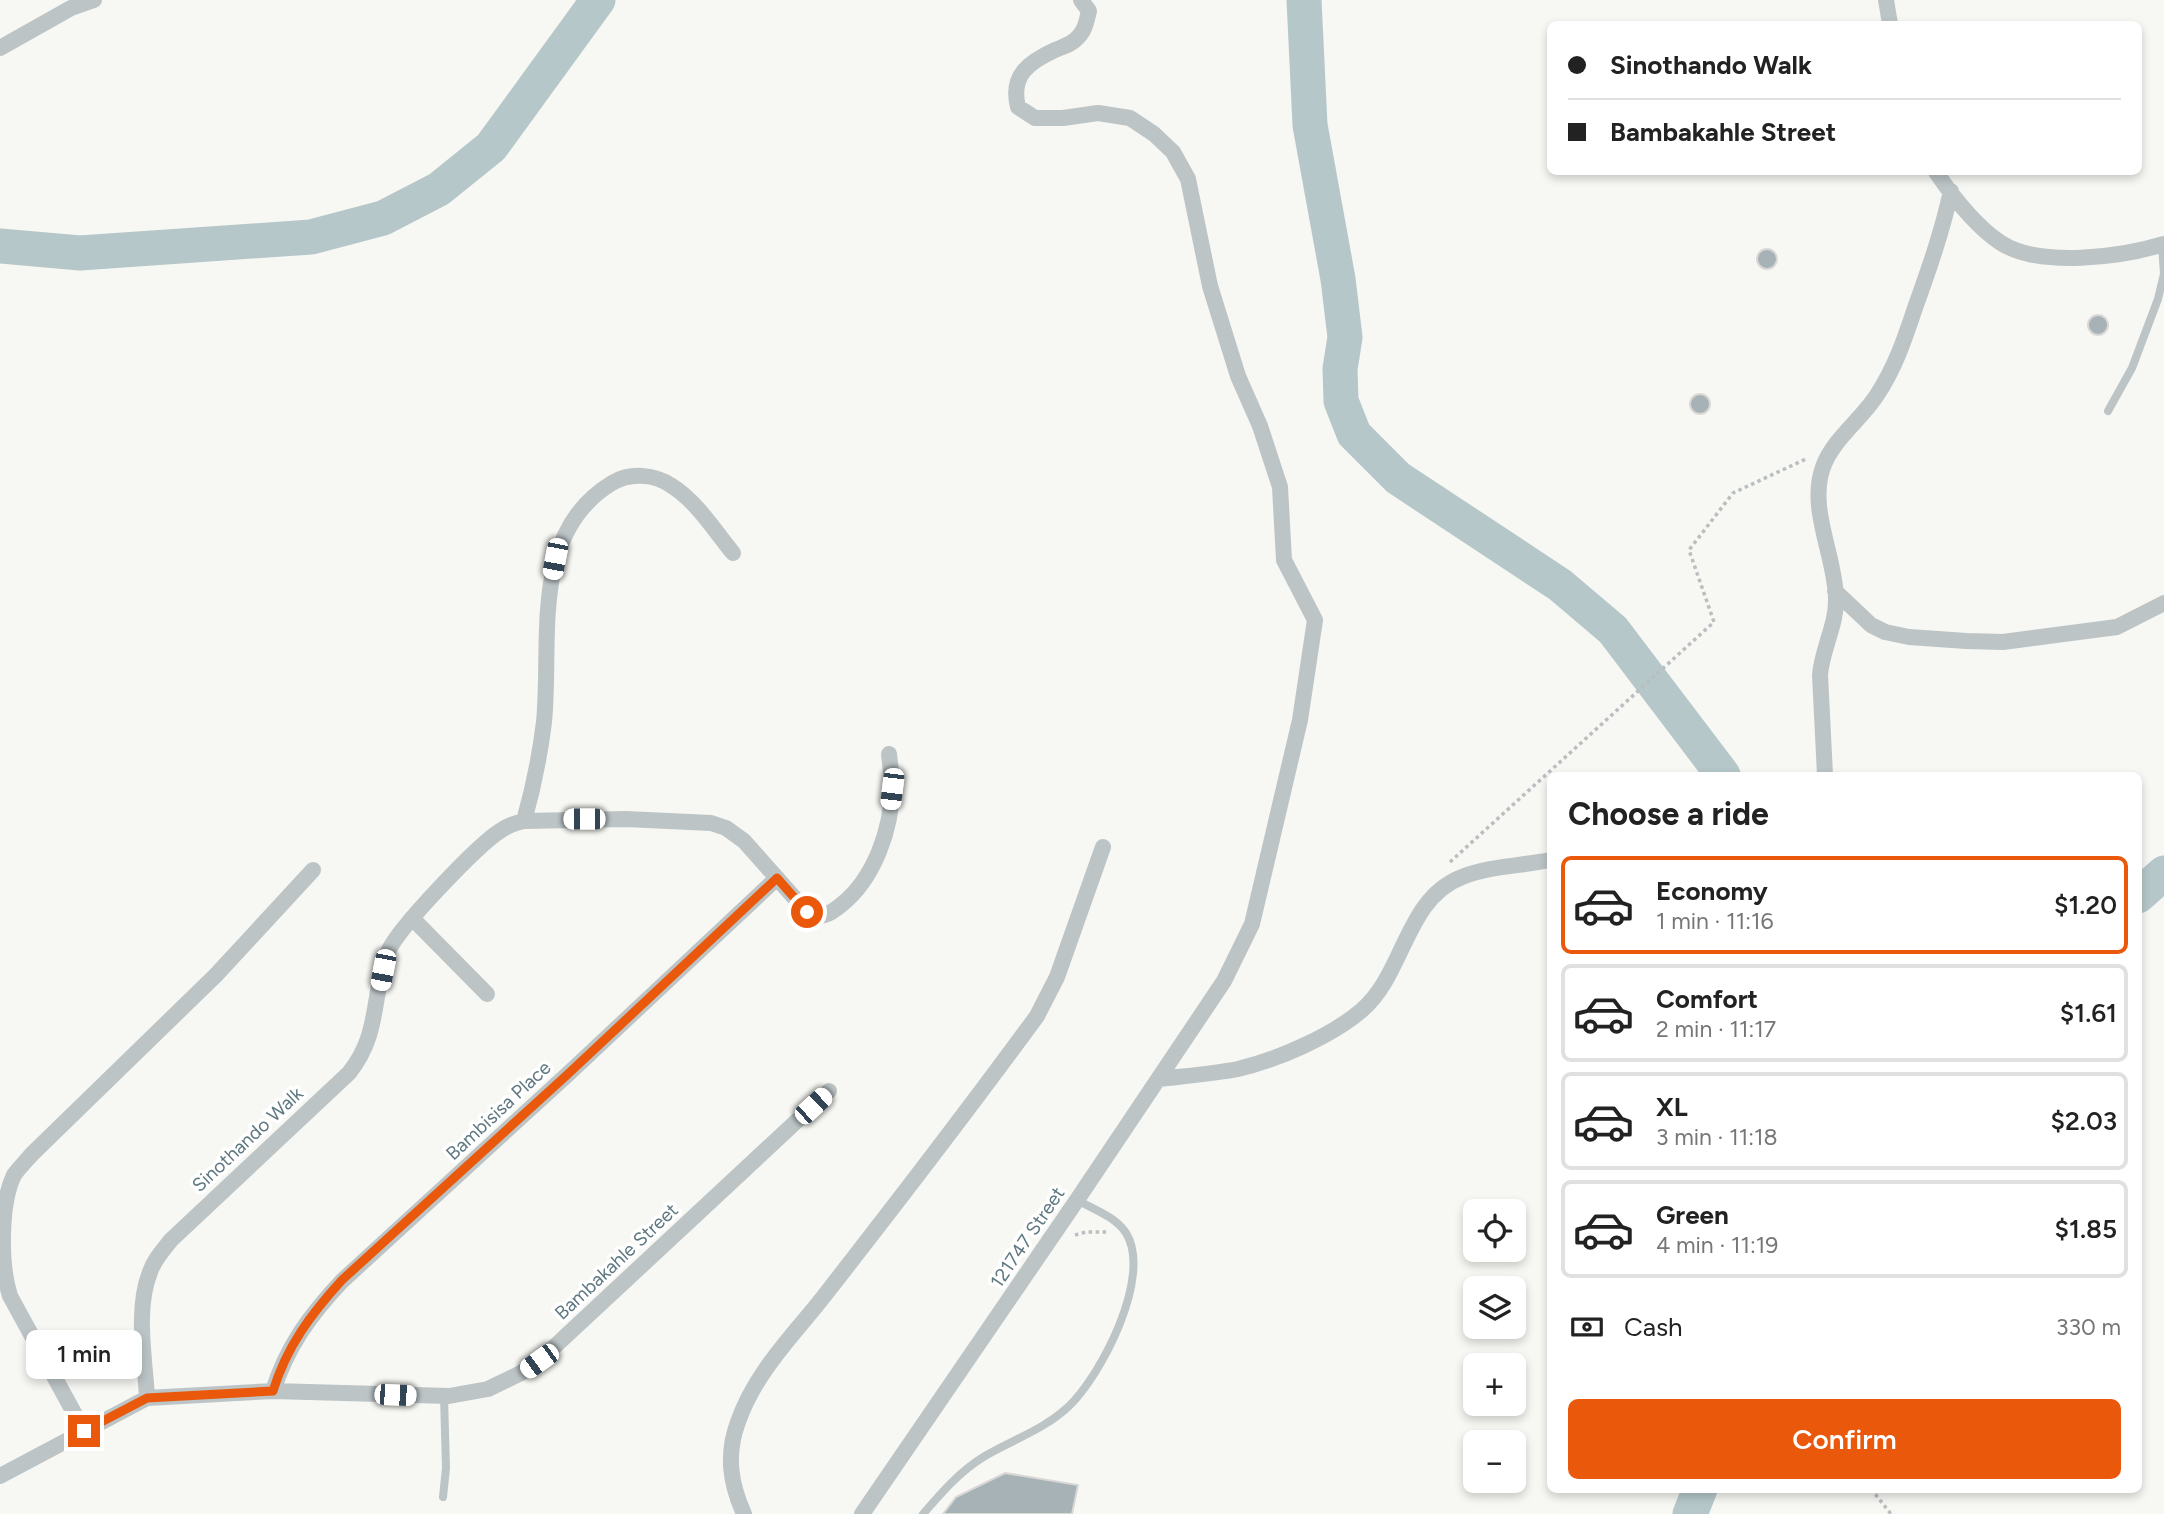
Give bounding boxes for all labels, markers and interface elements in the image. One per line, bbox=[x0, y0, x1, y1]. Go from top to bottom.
text: Sinothando Walk bbox=[1610, 49, 1812, 81]
text: Bambakahle Street bbox=[1610, 116, 1836, 148]
car bbox=[541, 536, 570, 582]
car bbox=[880, 767, 905, 811]
text: Choose a ride bbox=[1568, 795, 1769, 833]
car bbox=[564, 809, 606, 830]
icon: car bbox=[1572, 874, 1635, 937]
text: Economy bbox=[1656, 875, 1768, 907]
text: $1.20 bbox=[2054, 889, 2117, 921]
route start bbox=[791, 896, 823, 928]
text: 1 min · 11:16 bbox=[1656, 907, 1773, 935]
car bbox=[369, 947, 398, 993]
icon: car bbox=[1572, 982, 1635, 1045]
text: Comfort bbox=[1656, 983, 1758, 1015]
text: $1.61 bbox=[2060, 997, 2117, 1029]
text: 2 min · 11:17 bbox=[1656, 1015, 1776, 1043]
street label: Bambisisa Place bbox=[441, 1056, 556, 1165]
street label: Sinothando Walk bbox=[187, 1082, 308, 1197]
car bbox=[791, 1084, 836, 1128]
icon: car bbox=[1572, 1090, 1635, 1153]
text: XL bbox=[1656, 1091, 1688, 1123]
text: $2.03 bbox=[2051, 1105, 2117, 1137]
text: 3 min · 11:18 bbox=[1656, 1123, 1778, 1151]
street label: 121747 Street bbox=[985, 1183, 1069, 1292]
street label: Bambakahle Street bbox=[550, 1198, 683, 1324]
icon: car bbox=[1572, 1198, 1635, 1261]
map controls bbox=[1463, 1199, 1526, 1493]
button: locate bbox=[1463, 1199, 1526, 1262]
text: Green bbox=[1656, 1199, 1729, 1231]
text: $1.85 bbox=[2055, 1213, 2117, 1245]
text: 4 min · 11:19 bbox=[1656, 1231, 1778, 1259]
button: layers bbox=[1463, 1276, 1526, 1339]
icon: cash bbox=[1568, 1308, 1606, 1346]
text: Cash bbox=[1624, 1311, 1683, 1343]
text: 330 m bbox=[2056, 1313, 2121, 1341]
callout: 1 min bbox=[26, 1330, 142, 1378]
text: 1 min bbox=[57, 1340, 111, 1368]
car bbox=[516, 1340, 563, 1382]
button: + bbox=[1463, 1353, 1526, 1416]
car bbox=[374, 1384, 417, 1406]
button: Confirm bbox=[1568, 1399, 2121, 1479]
route end bbox=[68, 1415, 100, 1447]
button: − bbox=[1463, 1430, 1526, 1493]

